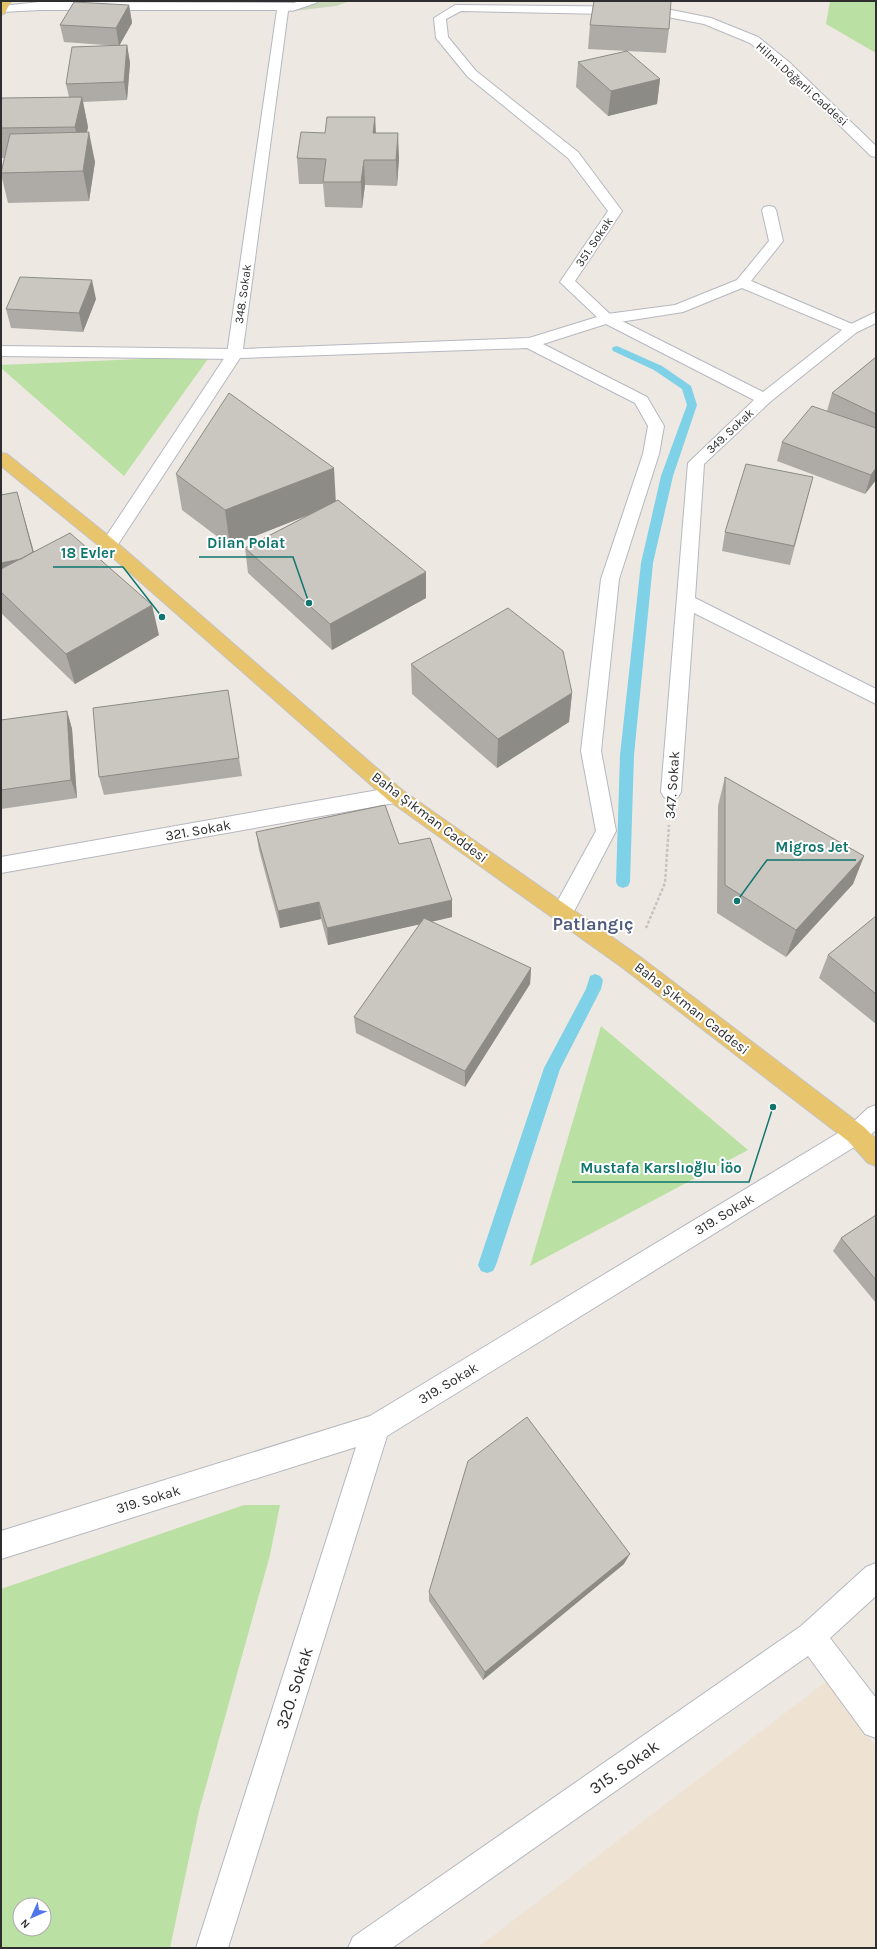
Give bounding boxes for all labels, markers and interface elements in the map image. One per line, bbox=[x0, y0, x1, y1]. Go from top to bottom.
street label: Hilmi Döğerli Caddesi bbox=[753, 39, 851, 129]
street label: 351. Sokak bbox=[572, 214, 616, 269]
street label: 348. Sokak bbox=[232, 263, 254, 325]
street label: 349. Sokak bbox=[703, 405, 757, 456]
callout: Dilan Polat bbox=[199, 530, 293, 557]
text: Dilan Polat bbox=[207, 534, 285, 552]
callout: 18 Evler bbox=[53, 540, 123, 567]
text: 18 Evler bbox=[61, 544, 115, 562]
street label: 347. Sokak bbox=[662, 750, 683, 820]
street label: Baha Şıkman Caddesi bbox=[368, 768, 491, 866]
street label: 321. Sokak bbox=[164, 816, 232, 845]
callout: Migros Jet bbox=[767, 833, 856, 860]
text: Migros Jet bbox=[775, 838, 849, 856]
district label: Patlangıç bbox=[552, 913, 634, 935]
street label: Baha Şıkman Caddesi bbox=[631, 958, 752, 1058]
callout: Mustafa Karslıoğlu İöo bbox=[572, 1155, 749, 1182]
text: Mustafa Karslıoğlu İöo bbox=[580, 1158, 742, 1177]
street label: 319. Sokak bbox=[691, 1190, 757, 1239]
street label: 319. Sokak bbox=[415, 1359, 481, 1408]
street label: 319. Sokak bbox=[114, 1482, 183, 1517]
street label: 320. Sokak bbox=[271, 1644, 317, 1732]
street label: 315. Sokak bbox=[585, 1736, 663, 1798]
north arrow bbox=[12, 1897, 52, 1937]
text: N bbox=[18, 1916, 33, 1931]

